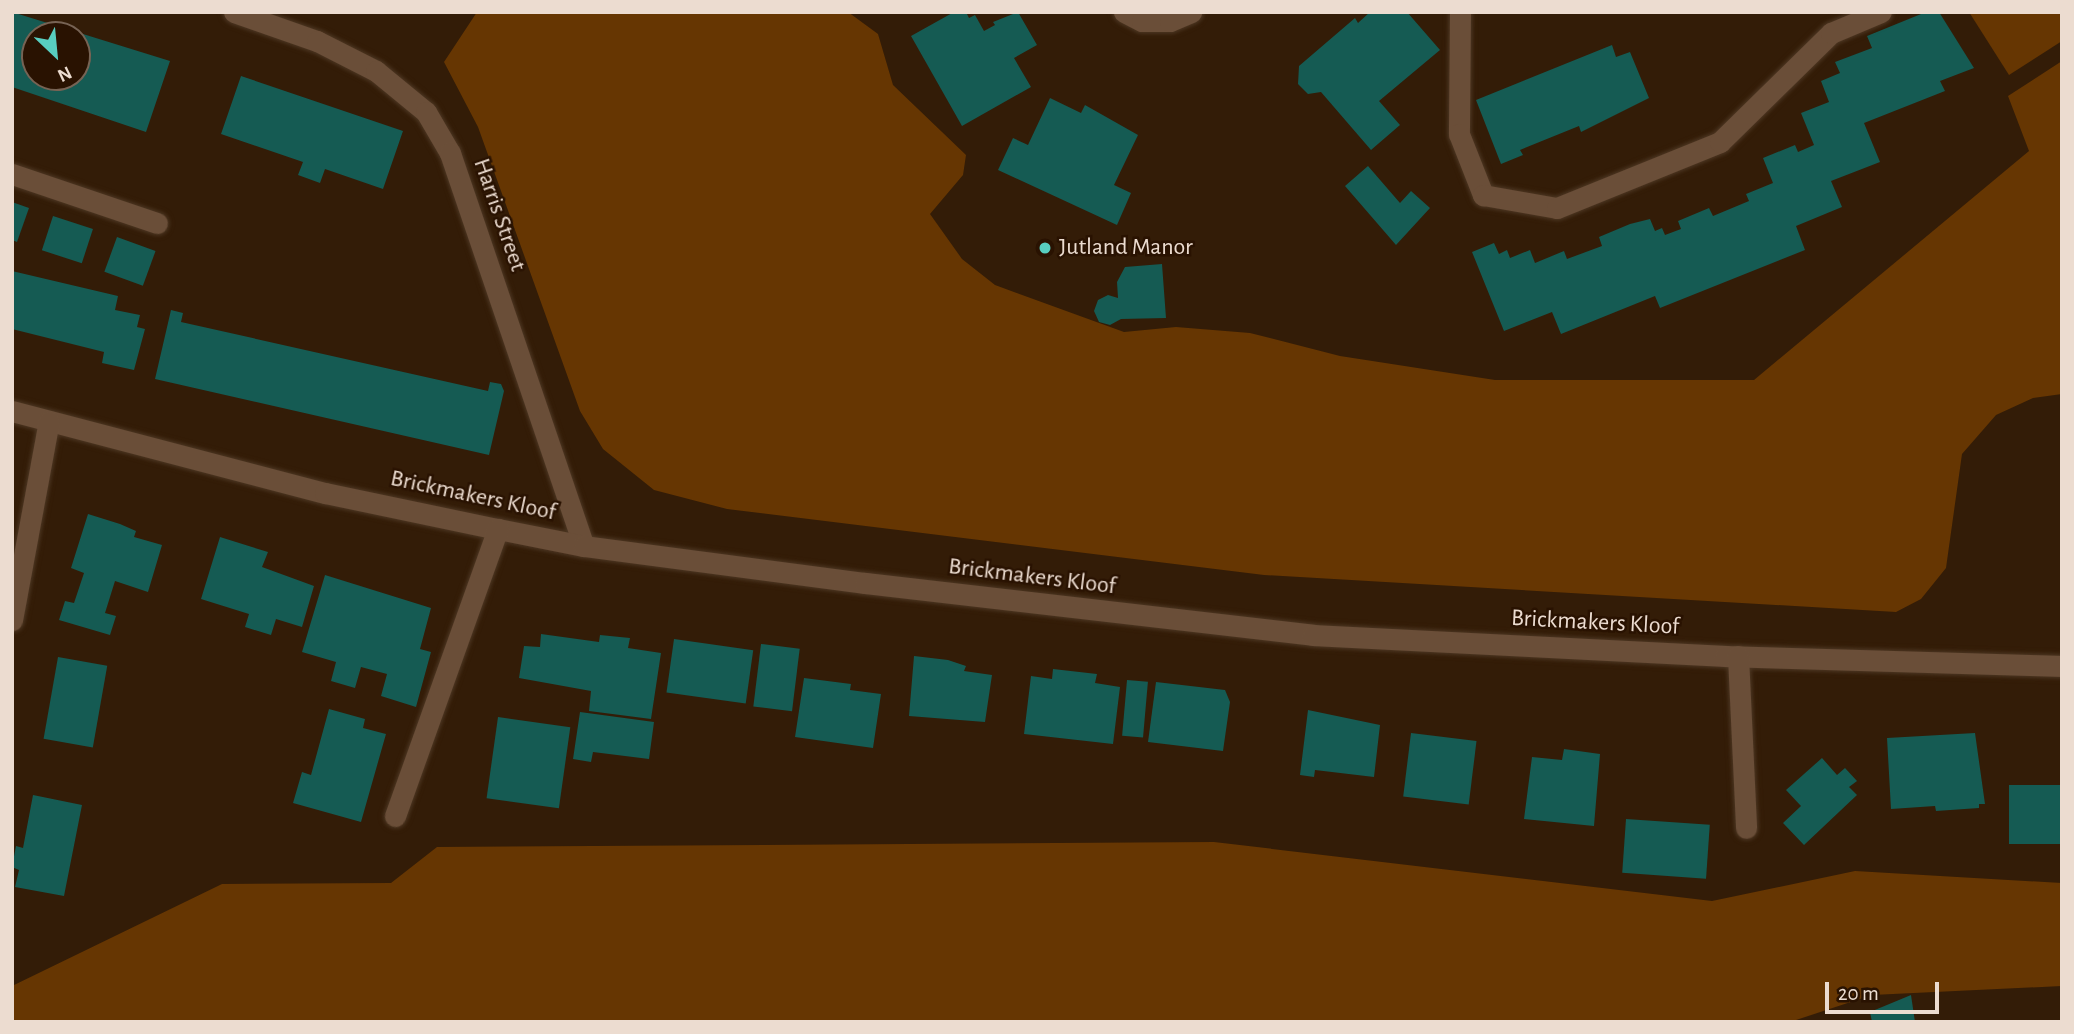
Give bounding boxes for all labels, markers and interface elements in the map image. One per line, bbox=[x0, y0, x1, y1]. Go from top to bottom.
north arrow bbox=[21, 21, 91, 91]
text: N bbox=[54, 62, 75, 85]
street label: Harris Street bbox=[466, 155, 532, 275]
place label: Jutland Manor bbox=[1059, 234, 1193, 262]
marker: Jutland Manor bbox=[1037, 240, 1053, 256]
street label: Brickmakers Kloof bbox=[388, 464, 558, 528]
street label: Brickmakers Kloof bbox=[947, 552, 1117, 602]
street label: Brickmakers Kloof bbox=[1510, 604, 1680, 642]
scale bar bbox=[1829, 968, 1943, 1012]
text: 20 m bbox=[1838, 983, 1879, 1004]

